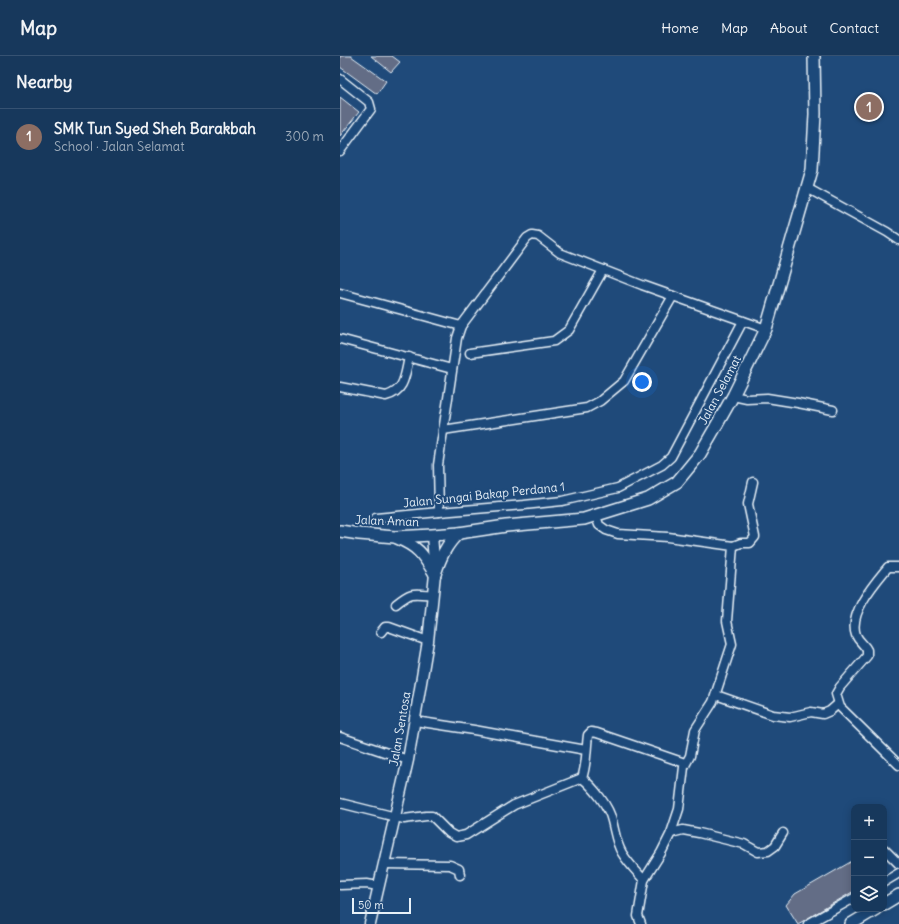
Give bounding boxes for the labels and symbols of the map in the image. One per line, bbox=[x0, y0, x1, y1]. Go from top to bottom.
pin: 1 bbox=[856, 92, 882, 122]
street label: Jalan Selamat bbox=[695, 353, 744, 427]
your location bbox=[632, 372, 652, 392]
street label: Jalan Sungai Bakap Perdana 1 bbox=[402, 479, 566, 510]
street label: Jalan Aman bbox=[355, 512, 419, 529]
street label: Jalan Sentosa bbox=[386, 690, 413, 767]
scale bar bbox=[352, 896, 411, 915]

